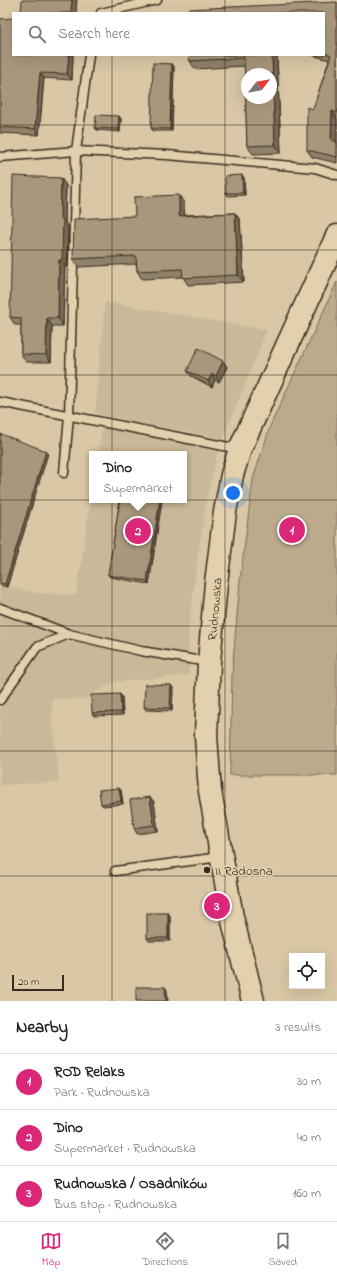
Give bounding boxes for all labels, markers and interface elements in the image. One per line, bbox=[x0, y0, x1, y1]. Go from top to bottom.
search box bbox=[12, 12, 325, 56]
icon: search bbox=[26, 23, 48, 45]
text: Search here bbox=[58, 23, 130, 45]
north arrow bbox=[241, 68, 277, 104]
popup bbox=[89, 451, 187, 503]
text: Dino bbox=[103, 457, 132, 479]
text: Supermarket bbox=[103, 479, 173, 498]
your location bbox=[223, 483, 243, 503]
pin: 1 bbox=[279, 515, 305, 545]
pin: 2 bbox=[125, 516, 151, 546]
street label: Rudnowska bbox=[203, 577, 228, 641]
place label: II Radosna bbox=[215, 862, 273, 881]
marker: II Radosna bbox=[202, 865, 212, 875]
pin: 3 bbox=[204, 891, 230, 921]
map controls bbox=[289, 953, 325, 989]
button: locate bbox=[289, 953, 325, 989]
scale bar bbox=[12, 973, 64, 992]
text: 20 m bbox=[18, 974, 40, 990]
text: Nearby bbox=[16, 1015, 68, 1040]
text: 3 results bbox=[275, 1018, 321, 1037]
text: ROD Relaks bbox=[54, 1061, 125, 1083]
text: 1 bbox=[27, 1072, 31, 1091]
text: 30 m bbox=[297, 1072, 321, 1091]
text: Park · Rudnowska bbox=[54, 1083, 150, 1102]
text: Dino bbox=[54, 1117, 83, 1139]
text: 2 bbox=[26, 1128, 32, 1147]
text: 40 m bbox=[297, 1128, 321, 1147]
text: Supermarket · Rudnowska bbox=[54, 1139, 196, 1158]
text: Rudnowska / Osadników bbox=[54, 1173, 207, 1195]
text: 3 bbox=[26, 1184, 32, 1203]
text: 160 m bbox=[292, 1184, 321, 1203]
text: Bus stop · Rudnowska bbox=[54, 1195, 177, 1214]
tab: Map bbox=[40, 1230, 62, 1270]
tab: Directions bbox=[142, 1230, 188, 1270]
tab: Saved bbox=[268, 1230, 297, 1270]

